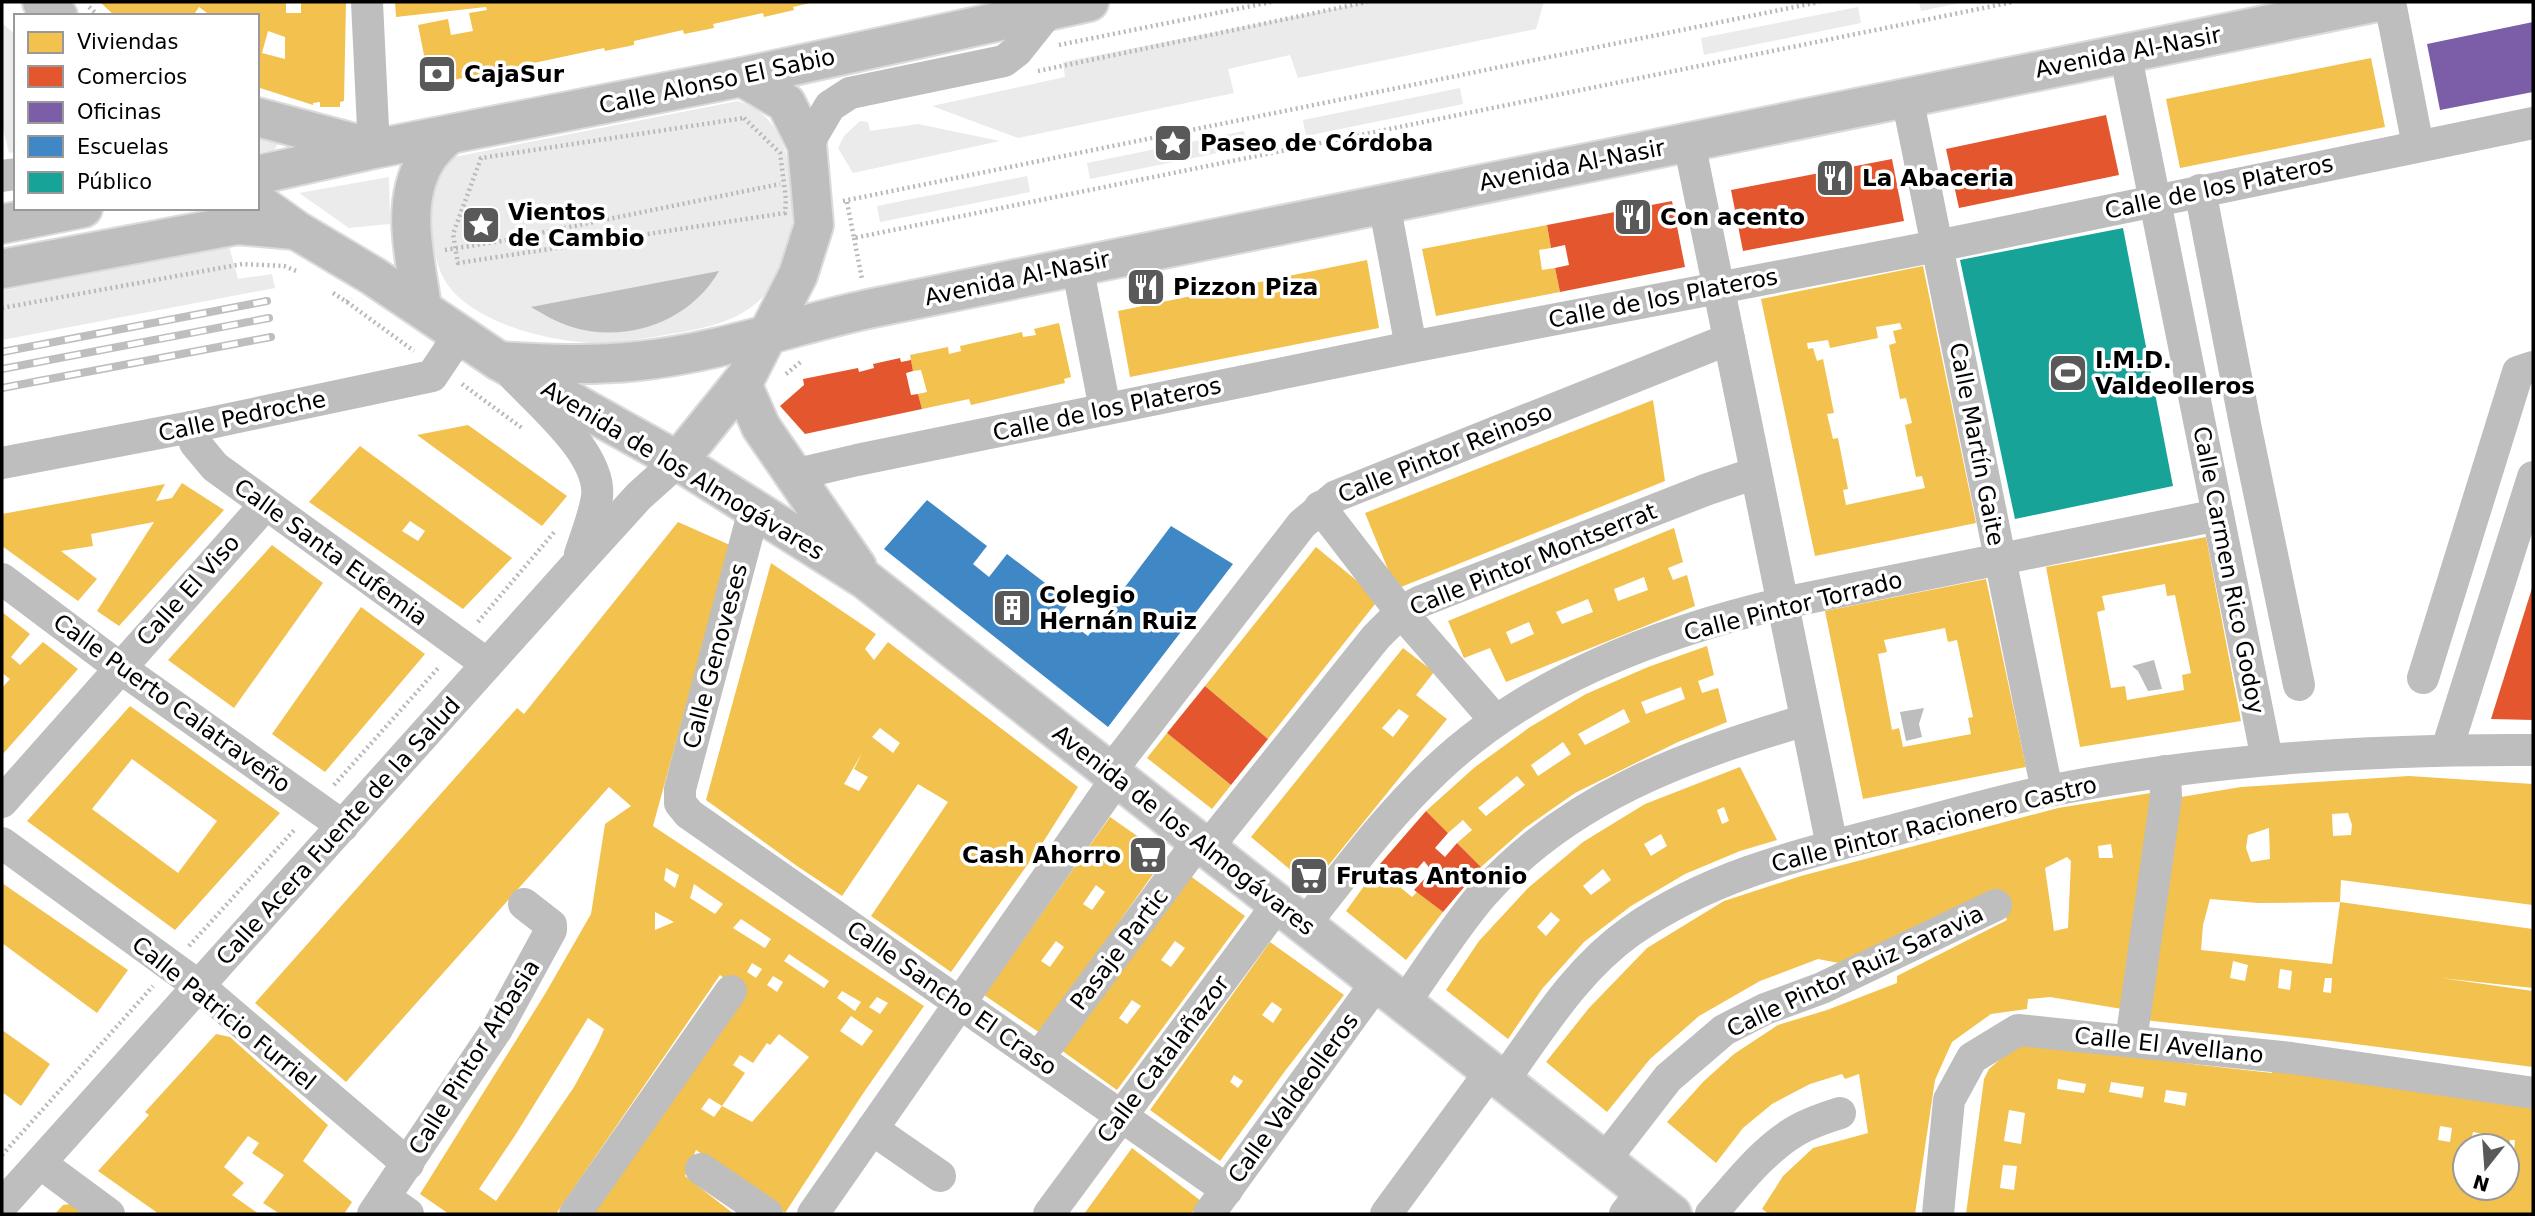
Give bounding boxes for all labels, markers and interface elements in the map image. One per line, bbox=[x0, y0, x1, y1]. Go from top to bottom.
legend bbox=[14, 14, 259, 210]
street label: Avenida Al-Nasir bbox=[2033, 21, 2224, 83]
text: Viviendas bbox=[77, 30, 178, 54]
street label: Calle Alonso El Sabio bbox=[597, 43, 837, 119]
bank icon: CajaSur bbox=[416, 53, 458, 95]
place label: CajaSur bbox=[464, 61, 565, 87]
text: Comercios bbox=[77, 65, 187, 89]
text: Oficinas bbox=[77, 100, 161, 124]
place icon: Paseo de Córdoba bbox=[1152, 122, 1194, 164]
place label: Paseo de Córdoba bbox=[1200, 130, 1433, 156]
street label: Avenida Al-Nasir bbox=[1477, 134, 1668, 196]
text: Escuelas bbox=[77, 135, 169, 159]
street label: Calle de los Plateros bbox=[2102, 150, 2336, 224]
restaurant icon: La Abaceria bbox=[1814, 157, 1856, 199]
place label: La Abaceria bbox=[1862, 165, 2014, 191]
text: Público bbox=[77, 170, 152, 194]
restaurant icon: Con acento bbox=[1612, 196, 1654, 238]
place label: Vientos de Cambio bbox=[508, 199, 645, 251]
place icon: Vientos de Cambio bbox=[460, 204, 502, 246]
place label: Con acento bbox=[1660, 204, 1805, 230]
street label: Avenida Al-Nasir bbox=[922, 246, 1113, 310]
street label: Calle de los Plateros bbox=[1546, 263, 1780, 333]
restaurant icon: Pizzon Piza bbox=[1125, 266, 1167, 308]
place label: Pizzon Piza bbox=[1173, 274, 1318, 300]
street label: Calle Martín Gaite bbox=[1945, 340, 2009, 548]
place label: I.M.D. Valdeolleros bbox=[2095, 347, 2255, 399]
sports icon: I.M.D. Valdeolleros bbox=[2047, 352, 2089, 394]
street label: Calle de los Plateros bbox=[990, 372, 1224, 446]
street label: Avenida de los Almogávares bbox=[537, 375, 829, 565]
street label: Calle Pedroche bbox=[156, 386, 328, 446]
street label: Calle Pintor Reinoso bbox=[1334, 398, 1556, 508]
street label: Calle Carmen Rico Godoy bbox=[2188, 424, 2270, 716]
street label: Calle Santa Eufemia bbox=[229, 473, 433, 631]
street label: Calle Pintor Montserrat bbox=[1406, 498, 1660, 620]
street label: Calle El Viso bbox=[131, 529, 245, 651]
street label: Calle Genoveses bbox=[678, 560, 752, 752]
street label: Calle Pintor Torrado bbox=[1681, 566, 1905, 646]
place label: Colegio Hernán Ruiz bbox=[1039, 582, 1197, 634]
building icon: Colegio Hernán Ruiz bbox=[991, 587, 1033, 629]
street label: Calle Puerto Calatraveño bbox=[49, 608, 295, 798]
street label: Calle Acera Fuente de la Salud bbox=[211, 692, 465, 970]
street label: Avenida de los Almogávares bbox=[1048, 720, 1320, 940]
street label: Calle Pintor Racionero Castro bbox=[1769, 771, 2099, 877]
supermarket icon: Cash Ahorro bbox=[1127, 834, 1169, 876]
place label: Cash Ahorro bbox=[962, 842, 1121, 868]
supermarket icon: Frutas Antonio bbox=[1288, 855, 1330, 897]
place label: Frutas Antonio bbox=[1336, 863, 1527, 889]
street label: Pasaje Partic bbox=[1065, 883, 1173, 1015]
street label: Calle Pintor Ruiz Saravia bbox=[1723, 900, 1987, 1042]
street label: Calle Sancho El Craso bbox=[842, 916, 1062, 1080]
street label: Calle Patricio Furriel bbox=[127, 931, 321, 1095]
street label: Calle Pintor Arbasia bbox=[403, 955, 545, 1159]
street label: Calle Catalañazor bbox=[1092, 970, 1235, 1148]
street label: Calle Valdeolleros bbox=[1223, 1008, 1363, 1188]
street label: Calle El Avellano bbox=[2073, 1022, 2265, 1068]
north arrow bbox=[2451, 1132, 2521, 1202]
text: N bbox=[2470, 1170, 2492, 1196]

